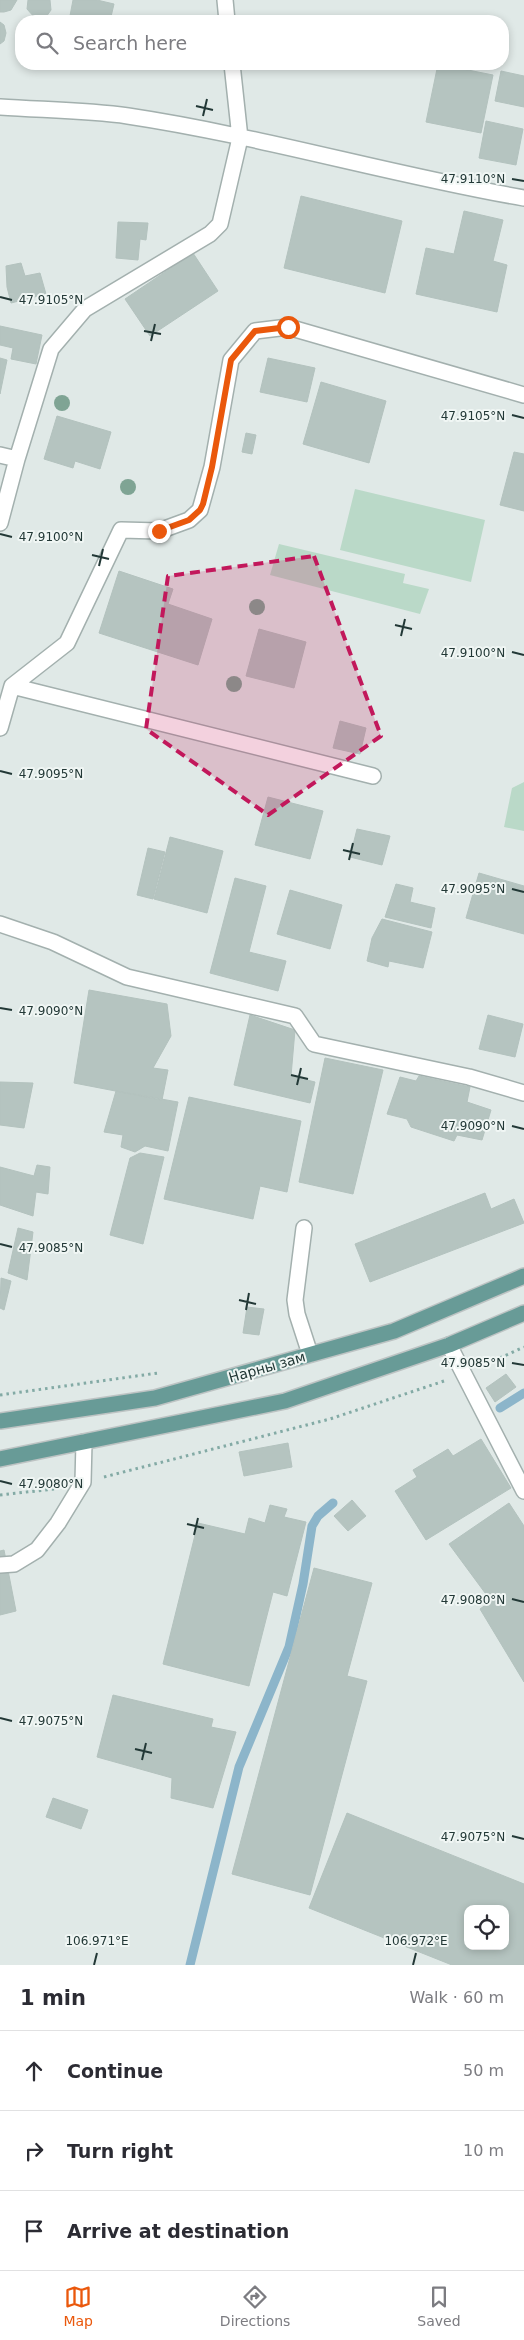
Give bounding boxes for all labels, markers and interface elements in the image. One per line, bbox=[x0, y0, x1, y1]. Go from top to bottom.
search box bbox=[15, 15, 509, 70]
icon: search bbox=[33, 29, 61, 57]
text: Search here bbox=[73, 32, 187, 54]
text: 47.9110°N bbox=[441, 172, 505, 186]
text: 47.9105°N bbox=[19, 293, 83, 307]
route start bbox=[277, 316, 300, 339]
text: 47.9105°N bbox=[441, 409, 505, 423]
route end bbox=[148, 520, 171, 543]
text: 47.9100°N bbox=[19, 530, 83, 544]
text: 47.9100°N bbox=[441, 646, 505, 660]
text: 47.9095°N bbox=[19, 767, 83, 781]
text: 47.9095°N bbox=[441, 882, 505, 896]
text: 47.9090°N bbox=[19, 1004, 83, 1018]
text: 47.9090°N bbox=[441, 1119, 505, 1133]
text: 47.9085°N bbox=[19, 1241, 83, 1255]
street label: Нарны зам bbox=[227, 1348, 307, 1386]
text: 47.9085°N bbox=[441, 1356, 505, 1370]
text: 47.9080°N bbox=[19, 1477, 83, 1491]
text: 47.9080°N bbox=[441, 1593, 505, 1607]
text: 47.9075°N bbox=[19, 1714, 83, 1728]
text: 47.9075°N bbox=[441, 1830, 505, 1844]
map controls bbox=[464, 1905, 509, 1950]
button: locate bbox=[464, 1905, 509, 1950]
text: 106.971°E bbox=[65, 1934, 129, 1948]
text: 106.972°E bbox=[384, 1934, 448, 1948]
text: 1 min bbox=[20, 1986, 86, 2010]
text: Walk · 60 m bbox=[409, 1988, 504, 2007]
icon: ahead bbox=[20, 2057, 48, 2085]
text: Continue bbox=[67, 2060, 163, 2082]
text: 50 m bbox=[463, 2061, 504, 2080]
icon: right bbox=[20, 2137, 48, 2165]
text: Turn right bbox=[67, 2140, 173, 2162]
text: 10 m bbox=[463, 2141, 504, 2160]
icon: arrive bbox=[20, 2217, 48, 2245]
text: Arrive at destination bbox=[67, 2220, 289, 2242]
tab: Map bbox=[63, 2283, 93, 2329]
tab: Directions bbox=[220, 2283, 290, 2329]
tab: Saved bbox=[417, 2283, 461, 2329]

